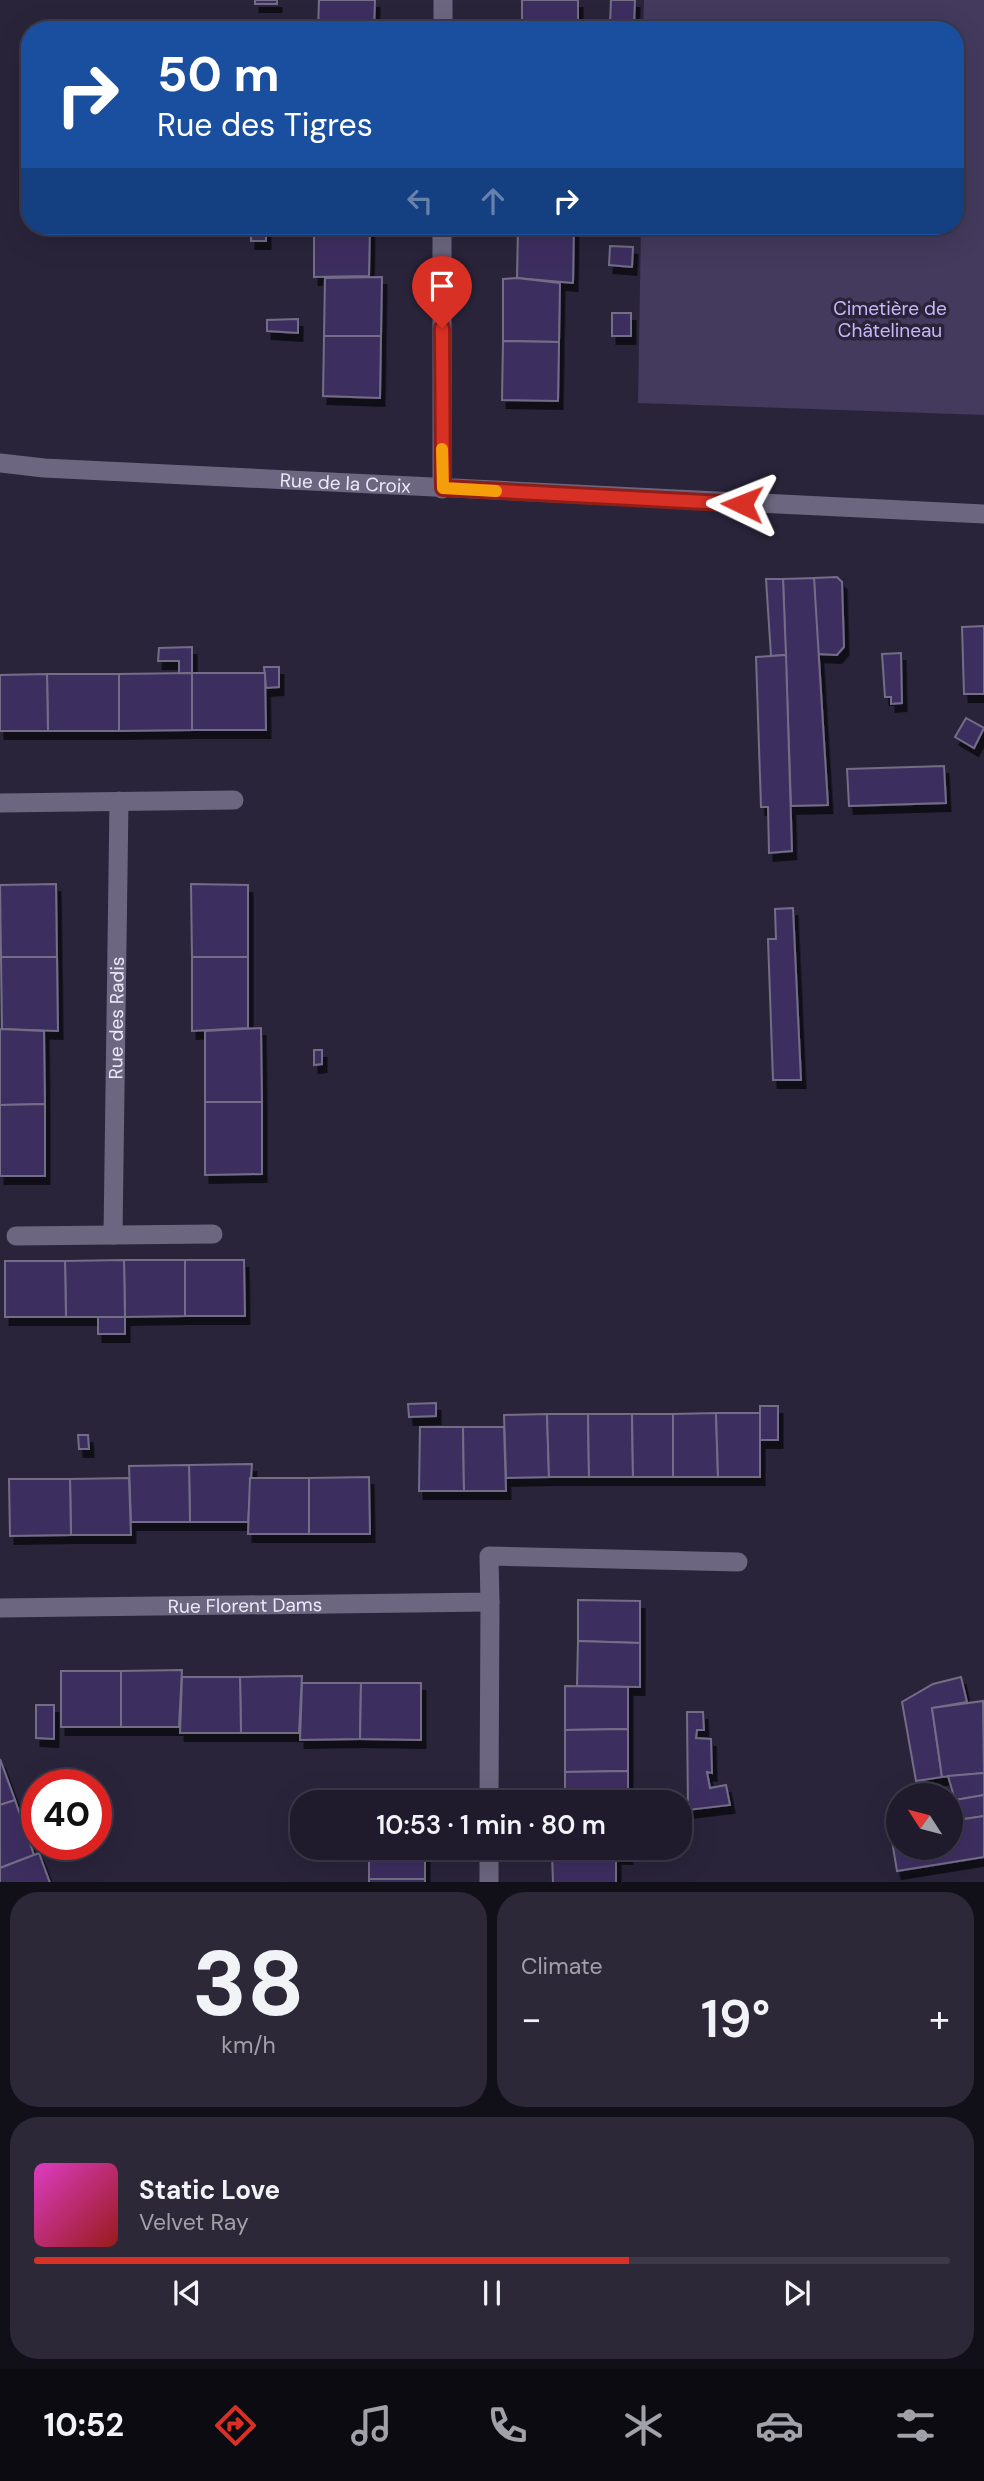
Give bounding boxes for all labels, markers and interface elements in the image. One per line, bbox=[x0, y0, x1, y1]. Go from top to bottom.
text: 50 m bbox=[157, 42, 280, 106]
icon: right bbox=[42, 49, 133, 140]
text: Rue des Tigres bbox=[157, 104, 373, 146]
icon: left bbox=[401, 182, 439, 220]
icon: ahead bbox=[474, 182, 512, 220]
icon: right bbox=[547, 182, 585, 220]
pin bbox=[412, 256, 472, 328]
icon: arrive bbox=[423, 267, 461, 305]
park label: Cimetière de Châtelineau bbox=[833, 296, 947, 343]
street label: Rue de la Croix bbox=[279, 467, 412, 498]
position arrow bbox=[705, 467, 779, 541]
street label: Rue des Radis bbox=[103, 956, 129, 1080]
street label: Rue Florent Dams bbox=[168, 1592, 322, 1618]
speed limit sign: 40 bbox=[21, 1769, 112, 1860]
north arrow bbox=[886, 1783, 962, 1860]
map controls bbox=[886, 1783, 963, 1860]
text: 10:53 · 1 min · 80 m bbox=[376, 1808, 606, 1842]
text: 38 bbox=[192, 1925, 305, 2043]
text: Climate bbox=[521, 1951, 603, 1981]
text: 19° bbox=[701, 1985, 770, 2053]
text: − bbox=[521, 1994, 542, 2044]
text: + bbox=[929, 1994, 950, 2044]
text: km/h bbox=[221, 2030, 276, 2060]
text: Static Love bbox=[139, 2173, 280, 2207]
text: Velvet Ray bbox=[139, 2207, 249, 2237]
icon: previous bbox=[168, 2274, 206, 2312]
icon: pause bbox=[473, 2274, 511, 2312]
icon: next bbox=[778, 2274, 816, 2312]
icon: directions bbox=[211, 2401, 260, 2450]
icon: music bbox=[347, 2401, 396, 2450]
icon: phone bbox=[483, 2401, 532, 2450]
icon: climate bbox=[619, 2401, 668, 2450]
icon: car bbox=[755, 2401, 804, 2450]
icon: filters bbox=[891, 2401, 940, 2450]
text: 10:52 bbox=[44, 2404, 124, 2446]

